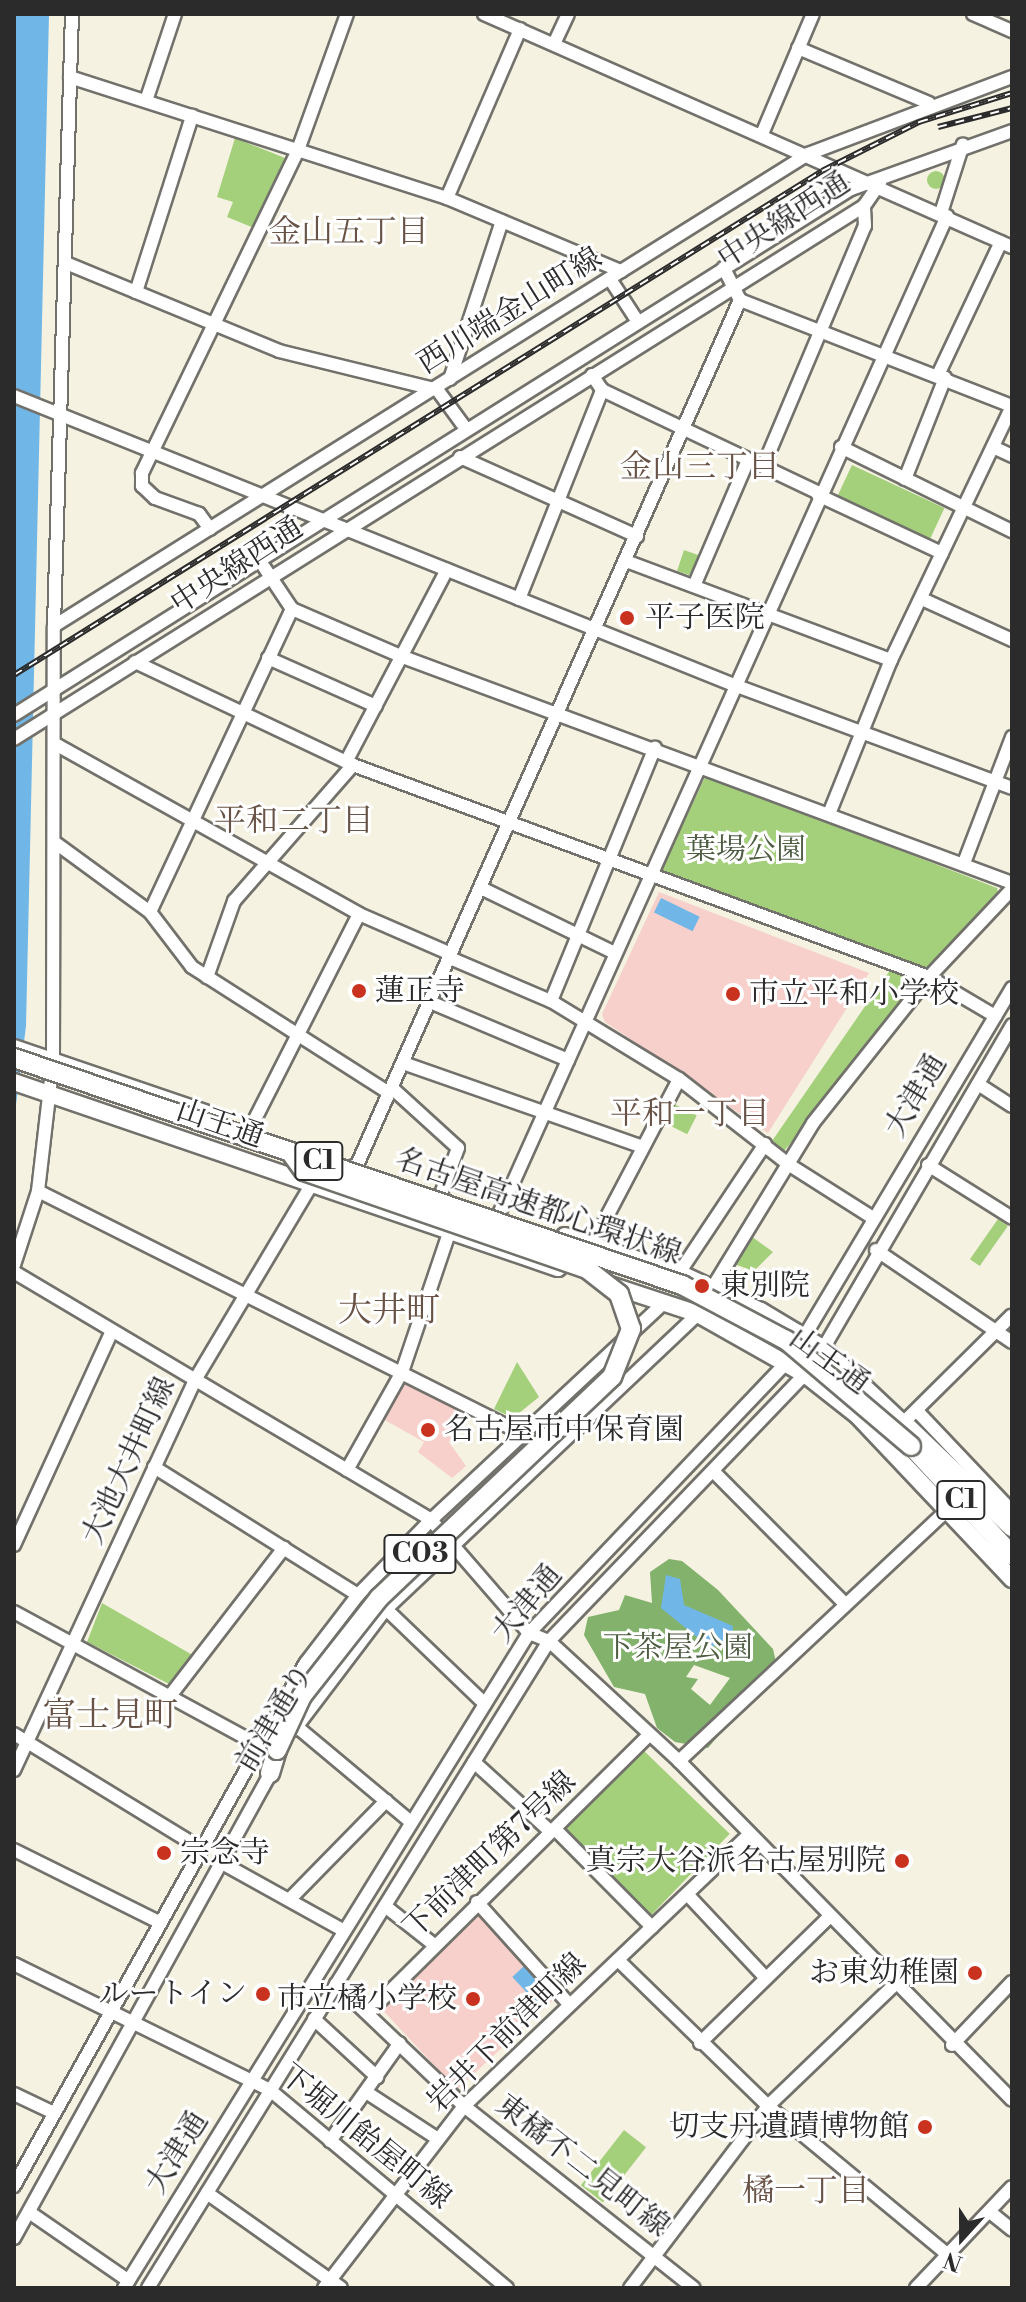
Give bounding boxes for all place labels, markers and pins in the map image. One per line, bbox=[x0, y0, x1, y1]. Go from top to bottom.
place label: 平子医院 bbox=[645, 600, 765, 636]
marker: 平子医院 bbox=[616, 607, 638, 629]
place label: 蓮正寺 bbox=[375, 973, 465, 1009]
place label: 市立平和小学校 bbox=[749, 976, 959, 1012]
marker: 蓮正寺 bbox=[350, 982, 368, 1000]
marker: 市立平和小学校 bbox=[724, 985, 742, 1003]
place label: 東別院 bbox=[720, 1268, 810, 1304]
marker: 東別院 bbox=[691, 1275, 713, 1297]
place label: 名古屋市中保育園 bbox=[444, 1412, 684, 1448]
marker: 名古屋市中保育園 bbox=[419, 1421, 437, 1439]
place label: 宗念寺 bbox=[180, 1835, 270, 1871]
place label: 真宗大谷派名古屋別院 bbox=[586, 1843, 886, 1879]
marker: 宗念寺 bbox=[155, 1844, 173, 1862]
marker: 真宗大谷派名古屋別院 bbox=[893, 1852, 911, 1870]
place label: お東幼稚園 bbox=[809, 1955, 959, 1991]
marker: お東幼稚園 bbox=[966, 1964, 984, 1982]
place label: ルートイン bbox=[97, 1976, 247, 2012]
place label: 市立橘小学校 bbox=[277, 1981, 457, 2017]
marker: ルートイン bbox=[254, 1985, 272, 2003]
marker: 市立橘小学校 bbox=[464, 1990, 482, 2008]
place label: 切支丹遺蹟博物館 bbox=[669, 2109, 909, 2145]
marker: 切支丹遺蹟博物館 bbox=[916, 2118, 934, 2136]

